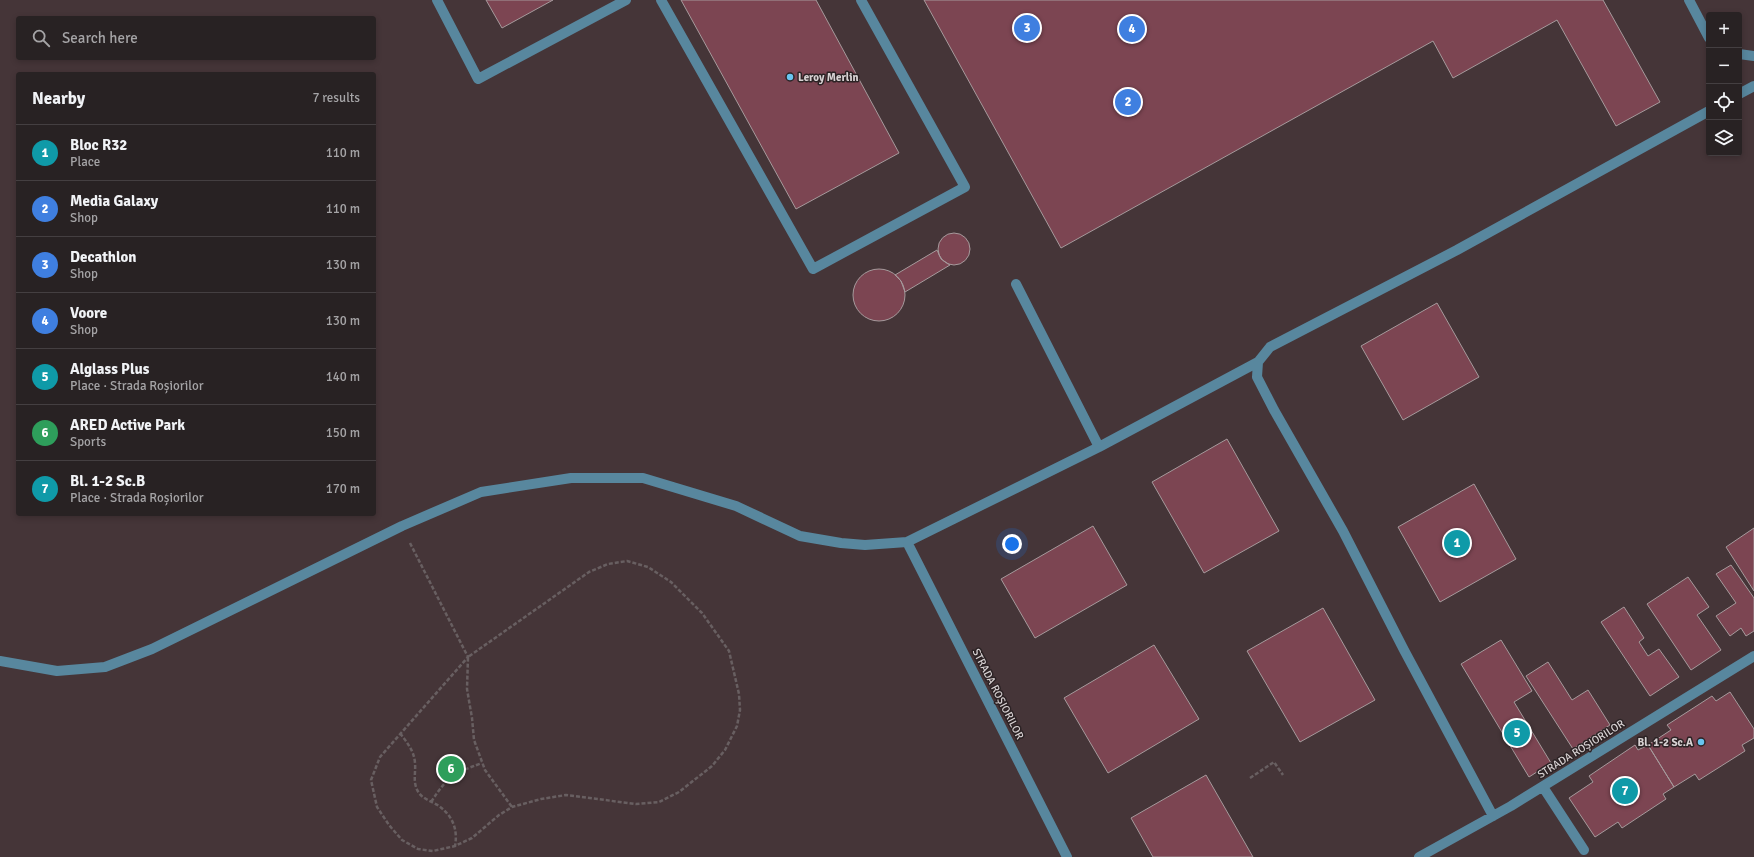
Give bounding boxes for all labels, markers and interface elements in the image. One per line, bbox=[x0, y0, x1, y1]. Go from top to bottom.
map controls bbox=[1706, 12, 1742, 156]
button: + bbox=[1706, 12, 1742, 48]
pin: 3 bbox=[1014, 13, 1040, 43]
pin: 4 bbox=[1119, 14, 1145, 44]
search box bbox=[16, 16, 376, 60]
icon: search bbox=[30, 27, 52, 49]
text: Search here bbox=[62, 29, 138, 47]
button: − bbox=[1706, 48, 1742, 84]
place label: Leroy Merlin bbox=[798, 71, 858, 84]
marker: Leroy Merlin bbox=[785, 72, 795, 82]
button: locate bbox=[1706, 84, 1742, 120]
pin: 2 bbox=[1115, 87, 1141, 117]
text: Nearby bbox=[32, 88, 85, 109]
text: 7 results bbox=[312, 90, 360, 106]
button: layers bbox=[1706, 120, 1742, 156]
text: Bloc R32 bbox=[70, 136, 127, 154]
text: 1 bbox=[41, 145, 49, 161]
text: 110 m bbox=[326, 145, 360, 161]
text: Place bbox=[70, 154, 100, 170]
text: Media Galaxy bbox=[70, 192, 158, 210]
text: 2 bbox=[41, 201, 49, 217]
text: 110 m bbox=[326, 201, 360, 217]
text: Shop bbox=[70, 210, 98, 226]
text: Decathlon bbox=[70, 248, 137, 266]
text: 3 bbox=[41, 257, 49, 273]
text: 130 m bbox=[326, 257, 360, 273]
text: Shop bbox=[70, 266, 98, 282]
text: Voore bbox=[70, 304, 107, 322]
text: 4 bbox=[41, 313, 49, 329]
text: 130 m bbox=[326, 313, 360, 329]
text: Shop bbox=[70, 322, 98, 338]
text: Alglass Plus bbox=[70, 360, 149, 378]
text: 5 bbox=[41, 369, 49, 385]
text: 140 m bbox=[326, 369, 360, 385]
text: Place · Strada Roșiorilor bbox=[70, 378, 203, 394]
text: ARED Active Park bbox=[70, 416, 185, 434]
text: 6 bbox=[41, 425, 49, 441]
text: 150 m bbox=[326, 425, 360, 441]
text: Sports bbox=[70, 434, 106, 450]
text: Bl. 1-2 Sc.B bbox=[70, 472, 145, 490]
text: 7 bbox=[41, 481, 49, 497]
text: 170 m bbox=[326, 481, 360, 497]
text: Place · Strada Roșiorilor bbox=[70, 490, 203, 506]
pin: 1 bbox=[1444, 528, 1470, 558]
your location bbox=[1002, 534, 1022, 554]
street label: STRADA ROȘIORILOR bbox=[969, 646, 1027, 742]
street label: STRADA ROȘIORILOR bbox=[1535, 717, 1627, 781]
pin: 5 bbox=[1504, 718, 1530, 748]
place label: Bl. 1-2 Sc.A bbox=[1638, 736, 1693, 749]
marker: Bl. 1-2 Sc.A bbox=[1696, 737, 1706, 747]
pin: 6 bbox=[438, 754, 464, 784]
pin: 7 bbox=[1612, 776, 1638, 806]

